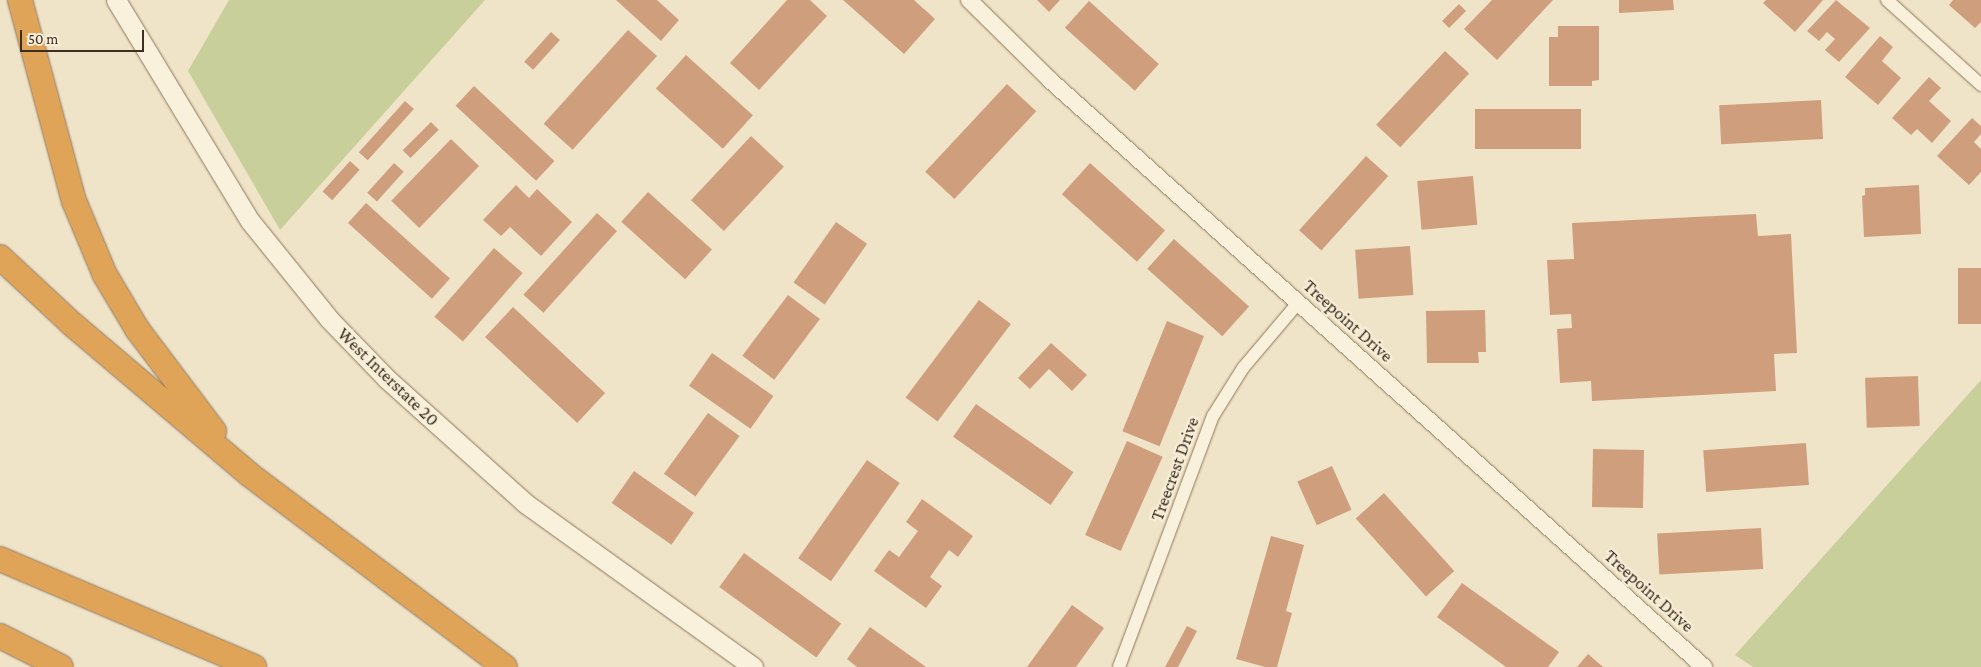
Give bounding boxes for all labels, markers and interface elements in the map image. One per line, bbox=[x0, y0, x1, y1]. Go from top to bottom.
scale bar bbox=[22, 20, 146, 52]
text: 50 m bbox=[28, 31, 58, 47]
street label: Treepoint Drive bbox=[1299, 275, 1397, 367]
street label: West Interstate 20 bbox=[333, 323, 443, 431]
street label: Treecrest Drive bbox=[1146, 414, 1204, 524]
street label: Treepoint Drive bbox=[1600, 545, 1698, 637]

